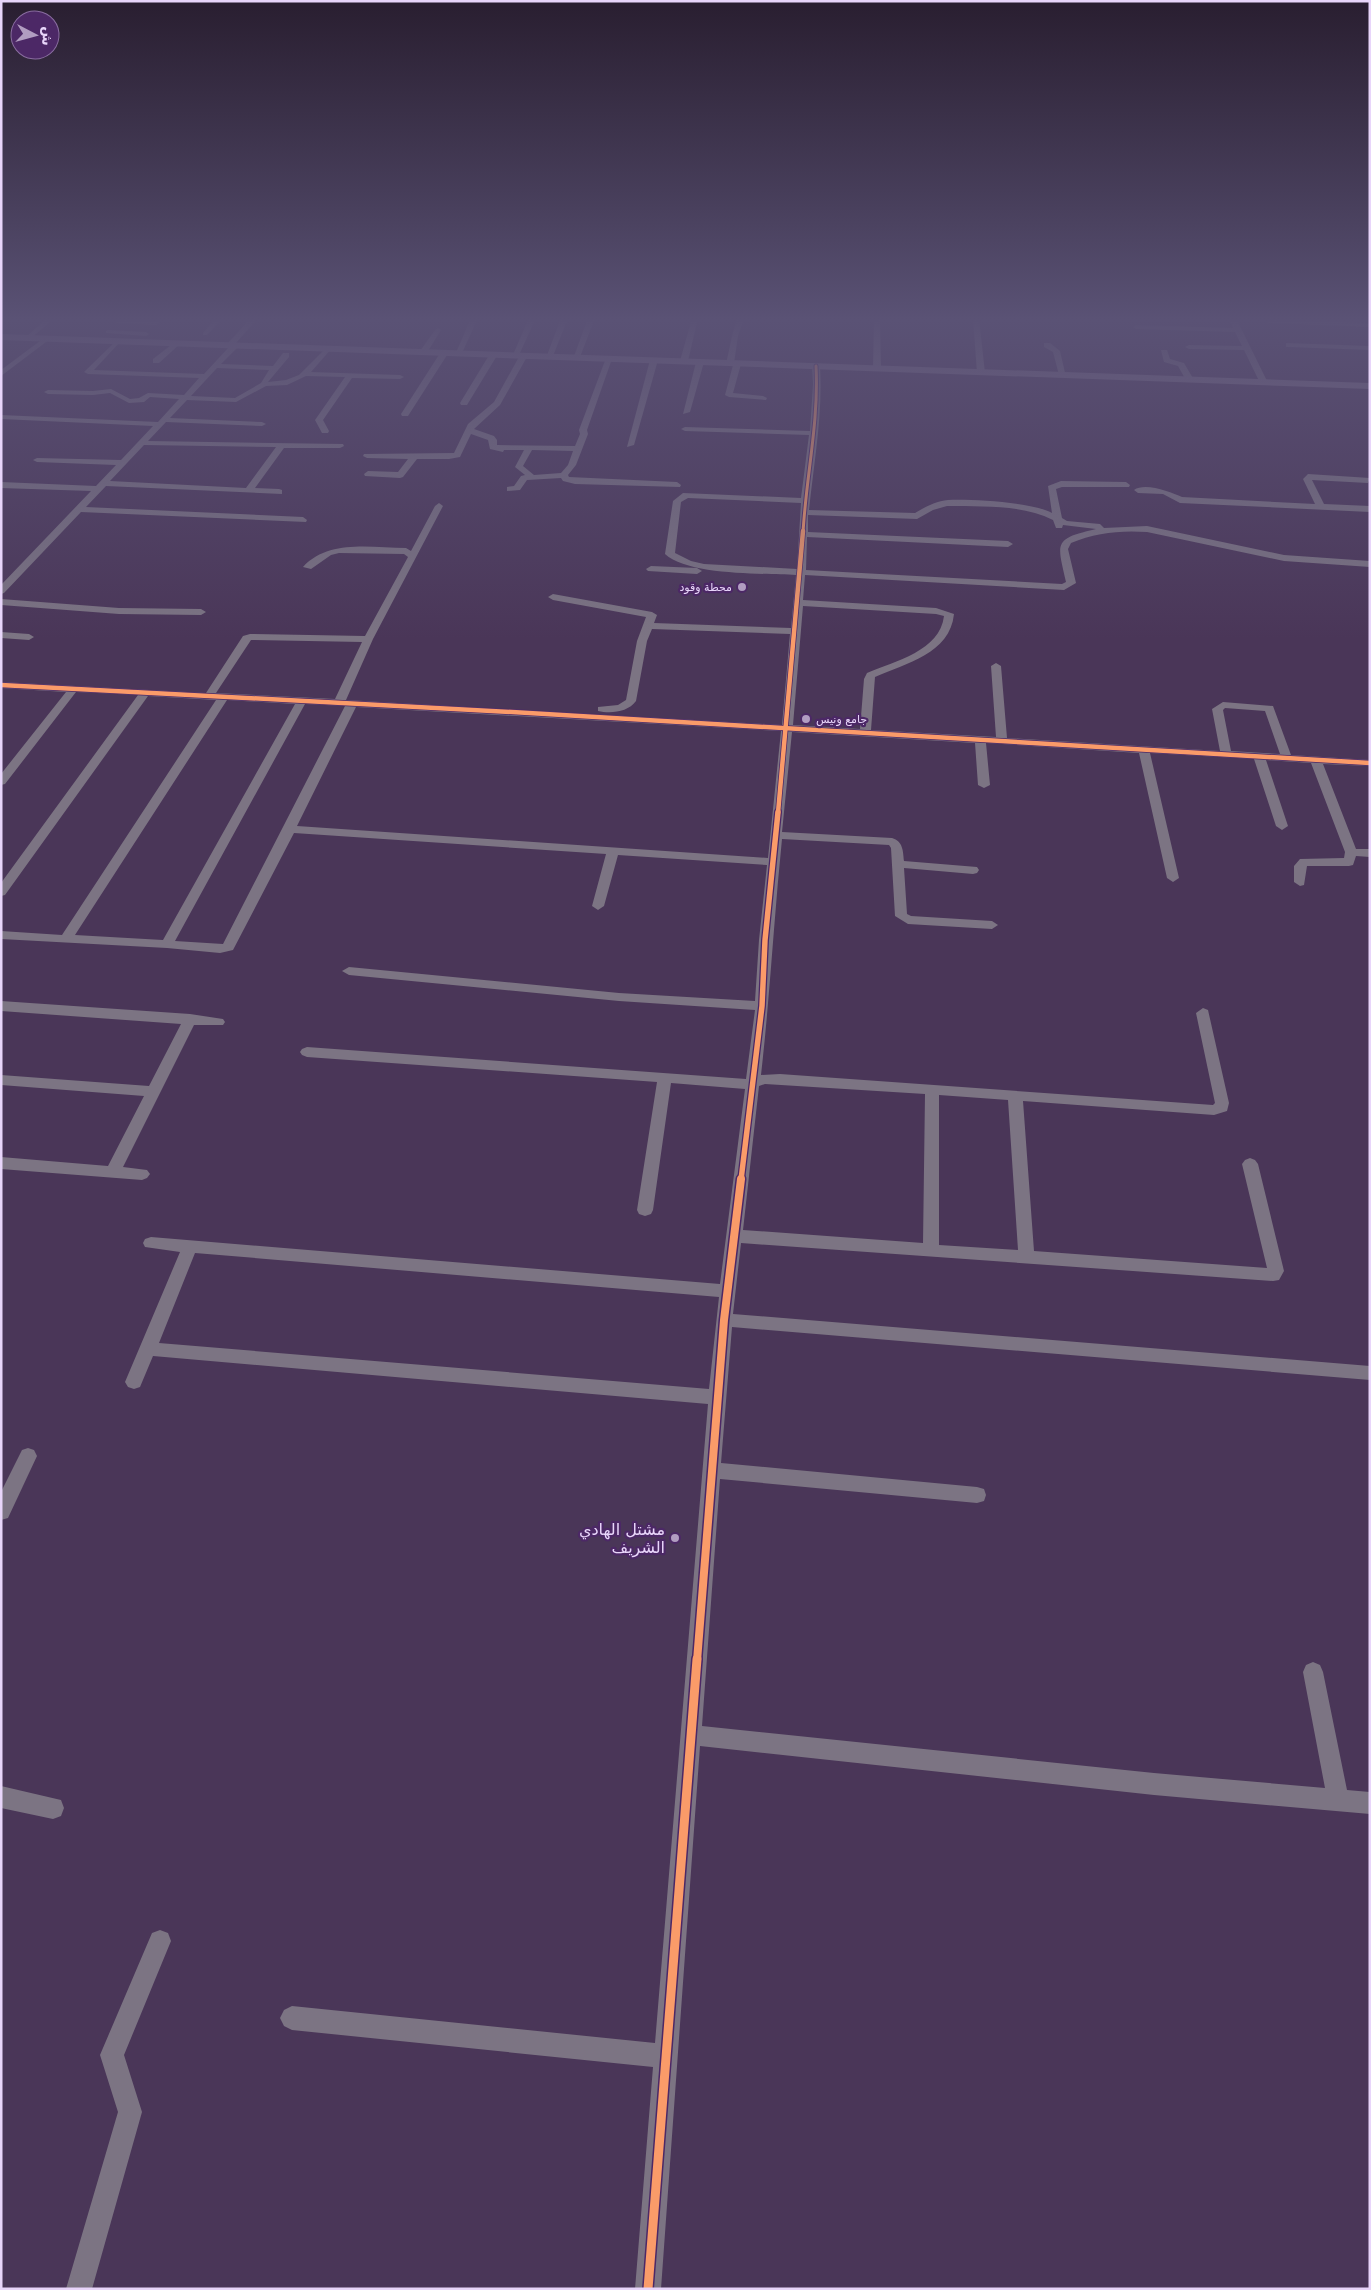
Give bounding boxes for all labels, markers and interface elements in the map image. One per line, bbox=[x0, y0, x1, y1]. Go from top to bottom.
north arrow bbox=[10, 10, 60, 60]
text: ش bbox=[39, 26, 57, 47]
place label: محطة وقود bbox=[679, 581, 732, 594]
marker: محطة وقود bbox=[736, 581, 748, 593]
marker: جامع ونيس bbox=[800, 713, 812, 725]
place label: جامع ونيس bbox=[816, 713, 867, 726]
place label: مشتل الهادي الشريف bbox=[579, 1520, 665, 1558]
marker: مشتل الهادي الشريف bbox=[669, 1532, 681, 1544]

